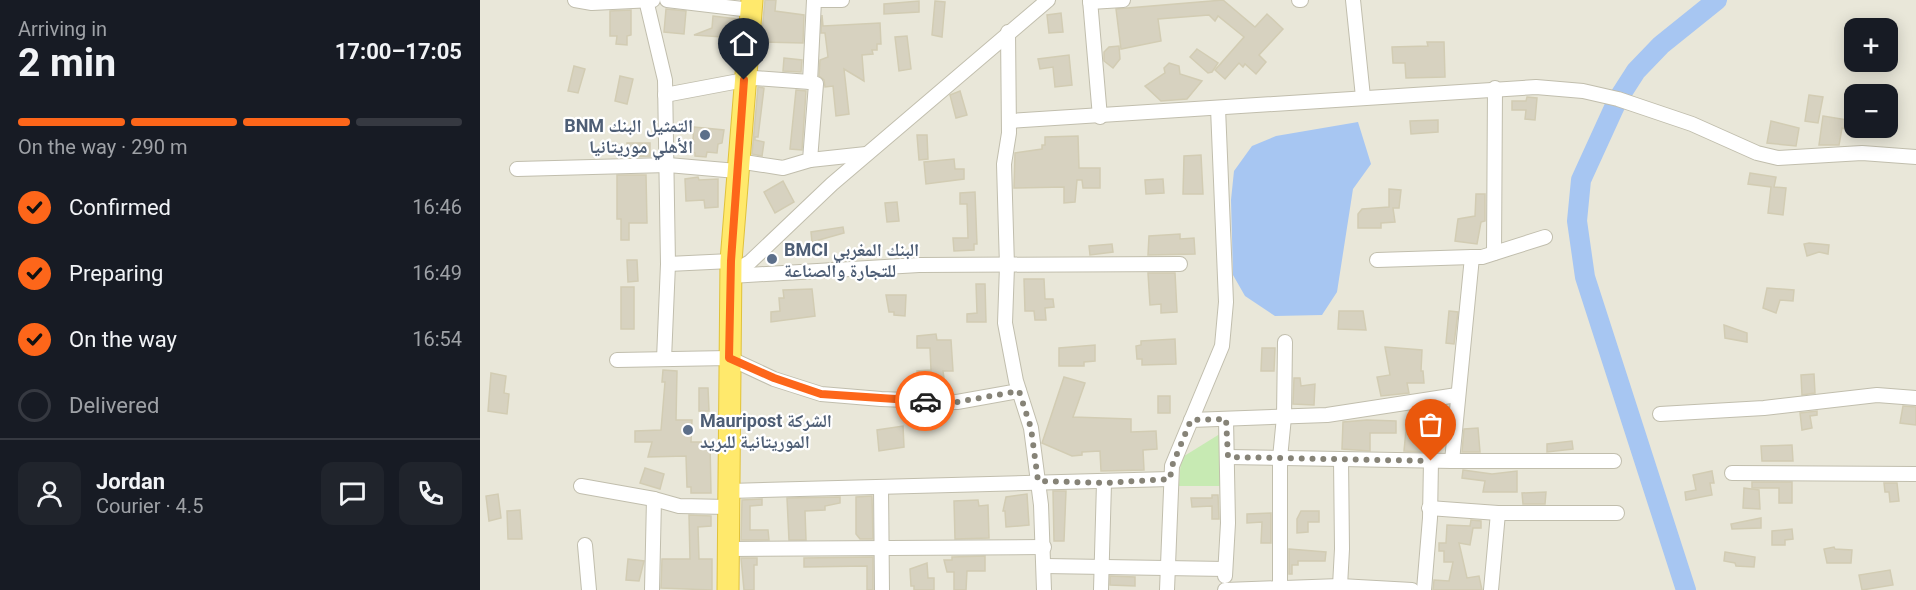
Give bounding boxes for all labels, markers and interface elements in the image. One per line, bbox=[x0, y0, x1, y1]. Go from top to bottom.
text: Arriving in bbox=[18, 17, 107, 41]
pin bbox=[718, 18, 769, 80]
map controls bbox=[1844, 18, 1898, 138]
button: + bbox=[1844, 18, 1898, 72]
icon: home bbox=[727, 27, 760, 60]
text: 17:00–17:05 bbox=[335, 39, 462, 64]
text: 2 min bbox=[18, 40, 116, 86]
button: − bbox=[1844, 84, 1898, 138]
place label: BNM التمثيل البنك الأهلي موريتانيا bbox=[564, 115, 693, 161]
marker: BNM التمثيل البنك الأهلي موريتانيا bbox=[698, 128, 712, 142]
text: On the way · 290 m bbox=[18, 135, 187, 159]
icon: check bbox=[18, 191, 51, 224]
text: Confirmed bbox=[69, 195, 171, 220]
text: 16:46 bbox=[412, 195, 462, 219]
place label: BMCI البنك المغربي للتجارة والصناعة bbox=[784, 239, 919, 281]
marker: BMCI البنك المغربي للتجارة والصناعة bbox=[765, 252, 779, 266]
icon: check bbox=[18, 257, 51, 290]
text: Preparing bbox=[69, 261, 163, 286]
text: 16:49 bbox=[412, 261, 462, 285]
icon: check bbox=[18, 323, 51, 356]
text: On the way bbox=[69, 327, 177, 352]
text: 16:54 bbox=[412, 327, 462, 351]
courier bbox=[895, 371, 955, 431]
icon: car bbox=[909, 385, 942, 418]
text: Delivered bbox=[69, 393, 159, 418]
pin bbox=[1405, 399, 1456, 461]
icon: bag bbox=[1414, 408, 1447, 441]
place label: Mauripost الشركة الموريتانية للبريد bbox=[700, 410, 832, 452]
marker: Mauripost الشركة الموريتانية للبريد bbox=[681, 423, 695, 437]
button: person bbox=[18, 462, 81, 525]
button: chat bbox=[321, 462, 384, 525]
button: phone bbox=[399, 462, 462, 525]
text: Jordan bbox=[96, 469, 165, 494]
text: Courier · 4.5 bbox=[96, 494, 203, 518]

